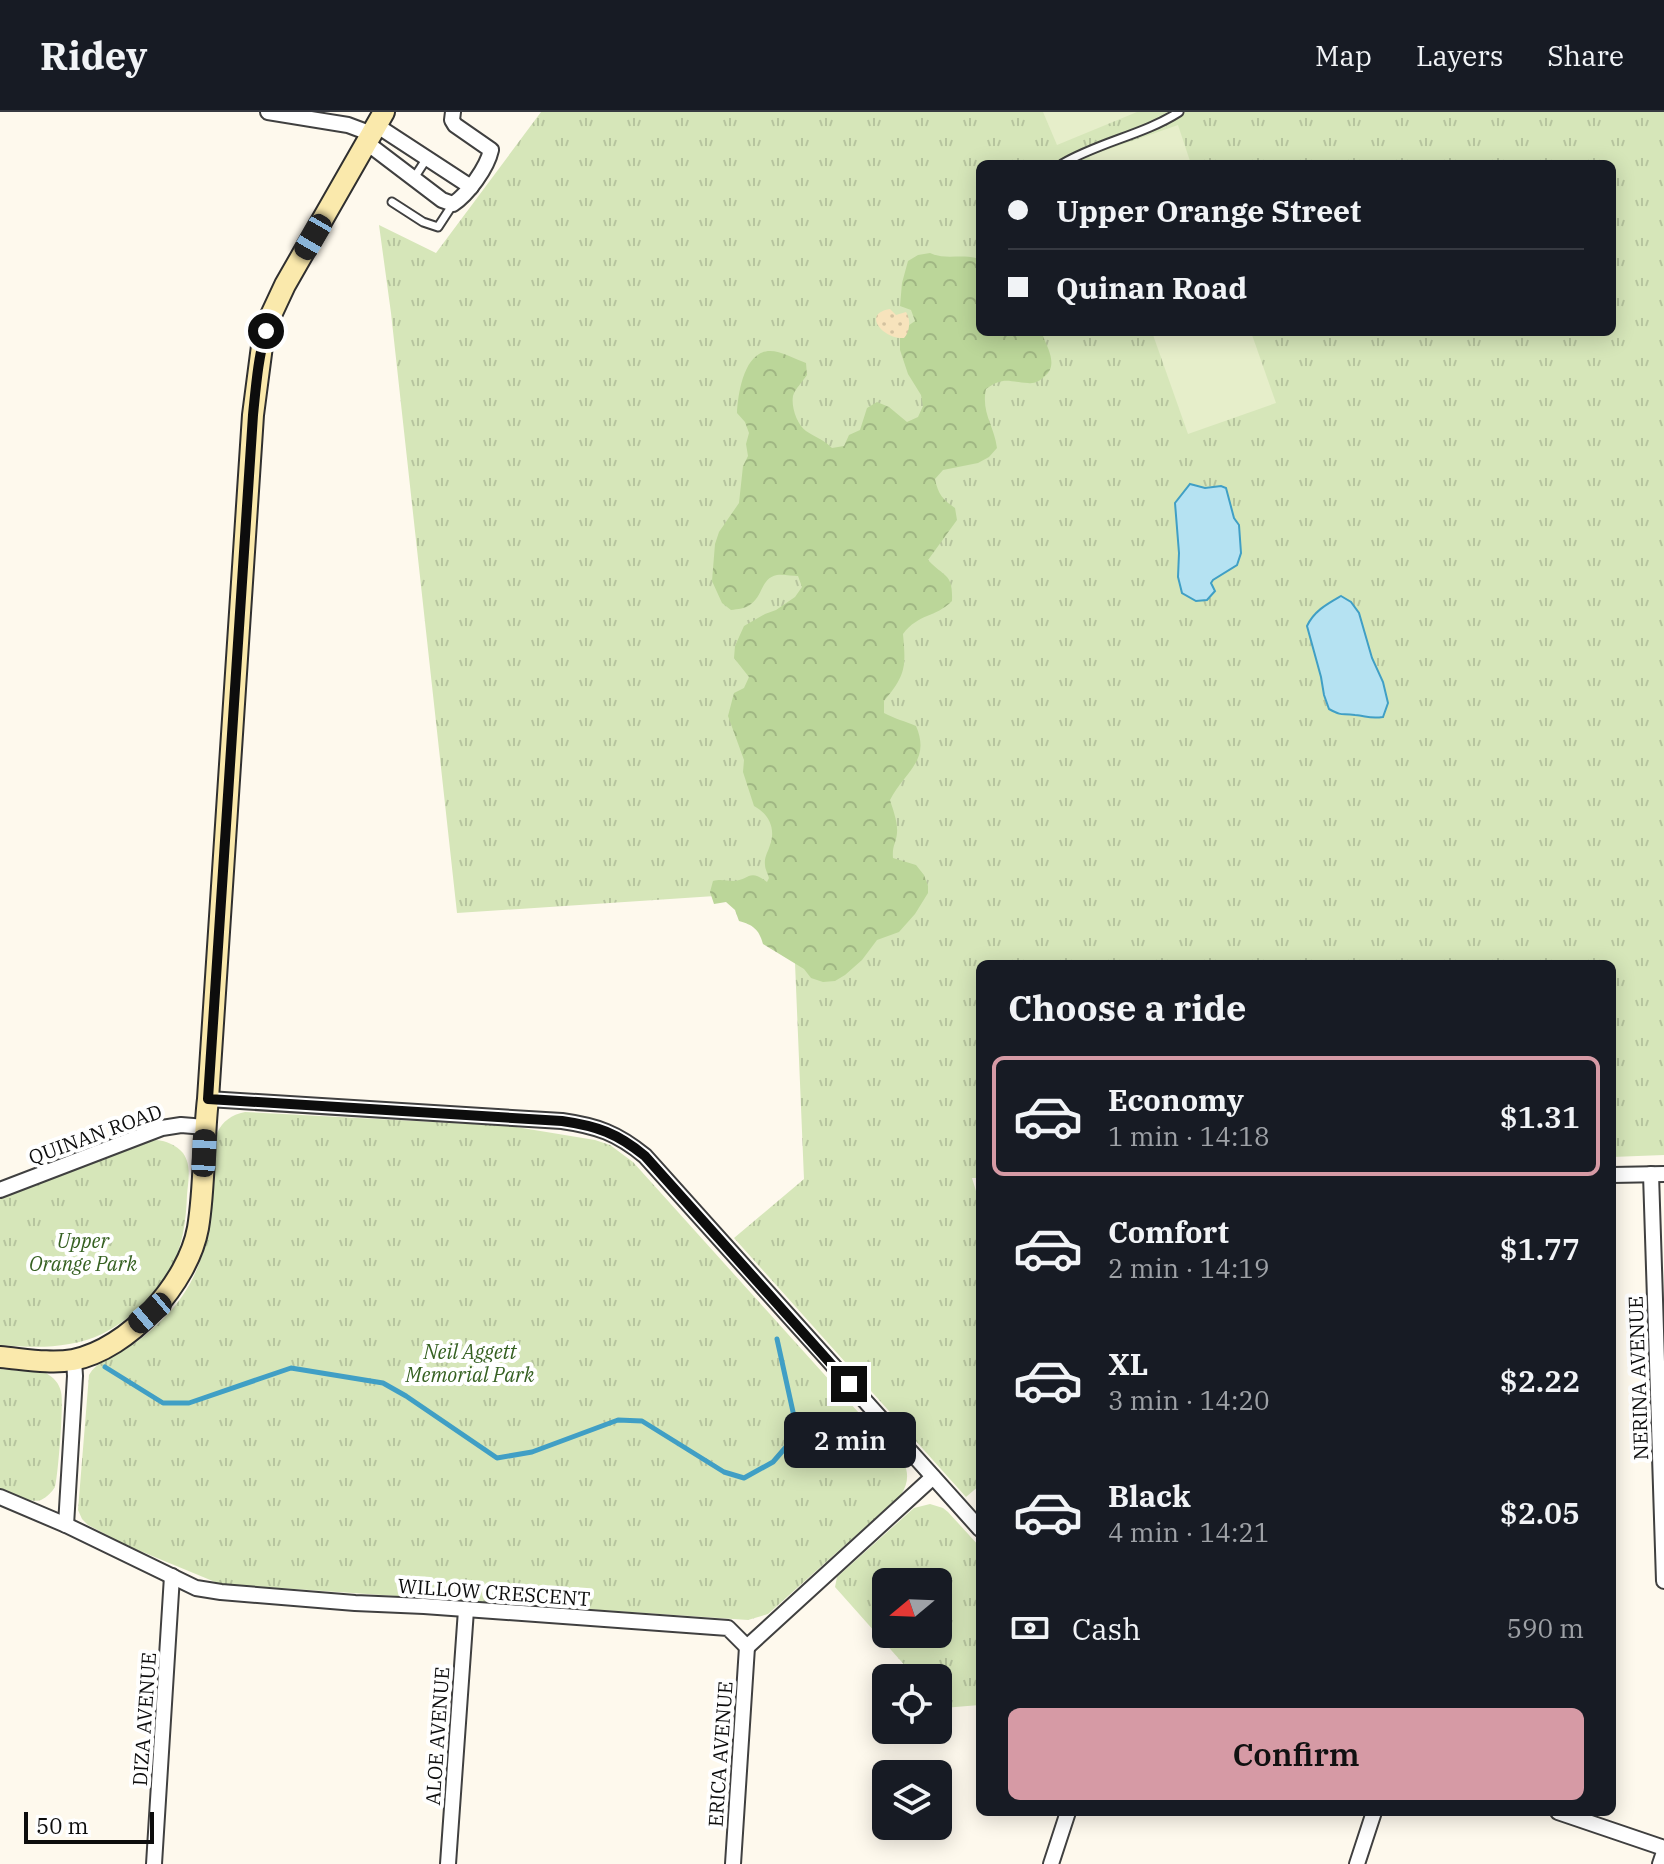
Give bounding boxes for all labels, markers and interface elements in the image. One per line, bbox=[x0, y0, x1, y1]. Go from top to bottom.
text: Ridey bbox=[40, 31, 148, 80]
text: Map bbox=[1315, 37, 1372, 74]
text: Layers bbox=[1416, 37, 1503, 74]
text: Share bbox=[1547, 37, 1624, 74]
text: Upper Orange Street bbox=[1056, 191, 1361, 230]
car bbox=[291, 210, 335, 264]
text: Quinan Road bbox=[1056, 268, 1247, 307]
route start bbox=[248, 313, 284, 349]
text: Choose a ride bbox=[1008, 984, 1247, 1031]
icon: car bbox=[1012, 1080, 1084, 1152]
text: Economy bbox=[1108, 1080, 1244, 1119]
street label: QUINAN ROAD bbox=[25, 1097, 165, 1171]
text: $1.31 bbox=[1500, 1097, 1580, 1136]
text: 1 min · 14:18 bbox=[1108, 1119, 1270, 1153]
car bbox=[191, 1128, 217, 1178]
icon: car bbox=[1012, 1212, 1084, 1284]
text: Comfort bbox=[1108, 1212, 1229, 1251]
park label: Upper Orange Park bbox=[29, 1227, 137, 1277]
text: $1.77 bbox=[1500, 1229, 1580, 1268]
text: 2 min · 14:19 bbox=[1108, 1251, 1270, 1285]
car bbox=[124, 1288, 176, 1338]
street label: NERINA AVENUE bbox=[1622, 1295, 1654, 1461]
park label: Neil Aggett Memorial Park bbox=[405, 1338, 535, 1388]
icon: car bbox=[1012, 1344, 1084, 1416]
text: XL bbox=[1108, 1344, 1148, 1383]
text: $2.22 bbox=[1500, 1361, 1580, 1400]
route end bbox=[831, 1366, 867, 1402]
text: 3 min · 14:20 bbox=[1108, 1383, 1270, 1417]
callout: 2 min bbox=[783, 1412, 915, 1468]
text: 2 min bbox=[814, 1423, 886, 1457]
icon: car bbox=[1012, 1476, 1084, 1548]
text: Black bbox=[1108, 1476, 1191, 1515]
text: $2.05 bbox=[1500, 1493, 1580, 1532]
text: 4 min · 14:21 bbox=[1108, 1515, 1270, 1549]
north arrow bbox=[872, 1568, 952, 1648]
map controls bbox=[872, 1568, 952, 1840]
street label: WILLOW CRESCENT bbox=[397, 1572, 591, 1612]
icon: cash bbox=[1008, 1606, 1052, 1650]
text: Cash bbox=[1072, 1609, 1141, 1648]
text: 590 m bbox=[1506, 1611, 1584, 1645]
street label: DIZA AVENUE bbox=[126, 1651, 162, 1787]
button: locate bbox=[872, 1664, 952, 1744]
street label: ALOE AVENUE bbox=[419, 1666, 455, 1806]
street label: ERICA AVENUE bbox=[701, 1680, 739, 1828]
button: Confirm bbox=[1008, 1708, 1584, 1800]
button: layers bbox=[872, 1760, 952, 1840]
scale bar bbox=[24, 1808, 154, 1844]
text: 50 m bbox=[36, 1811, 88, 1840]

